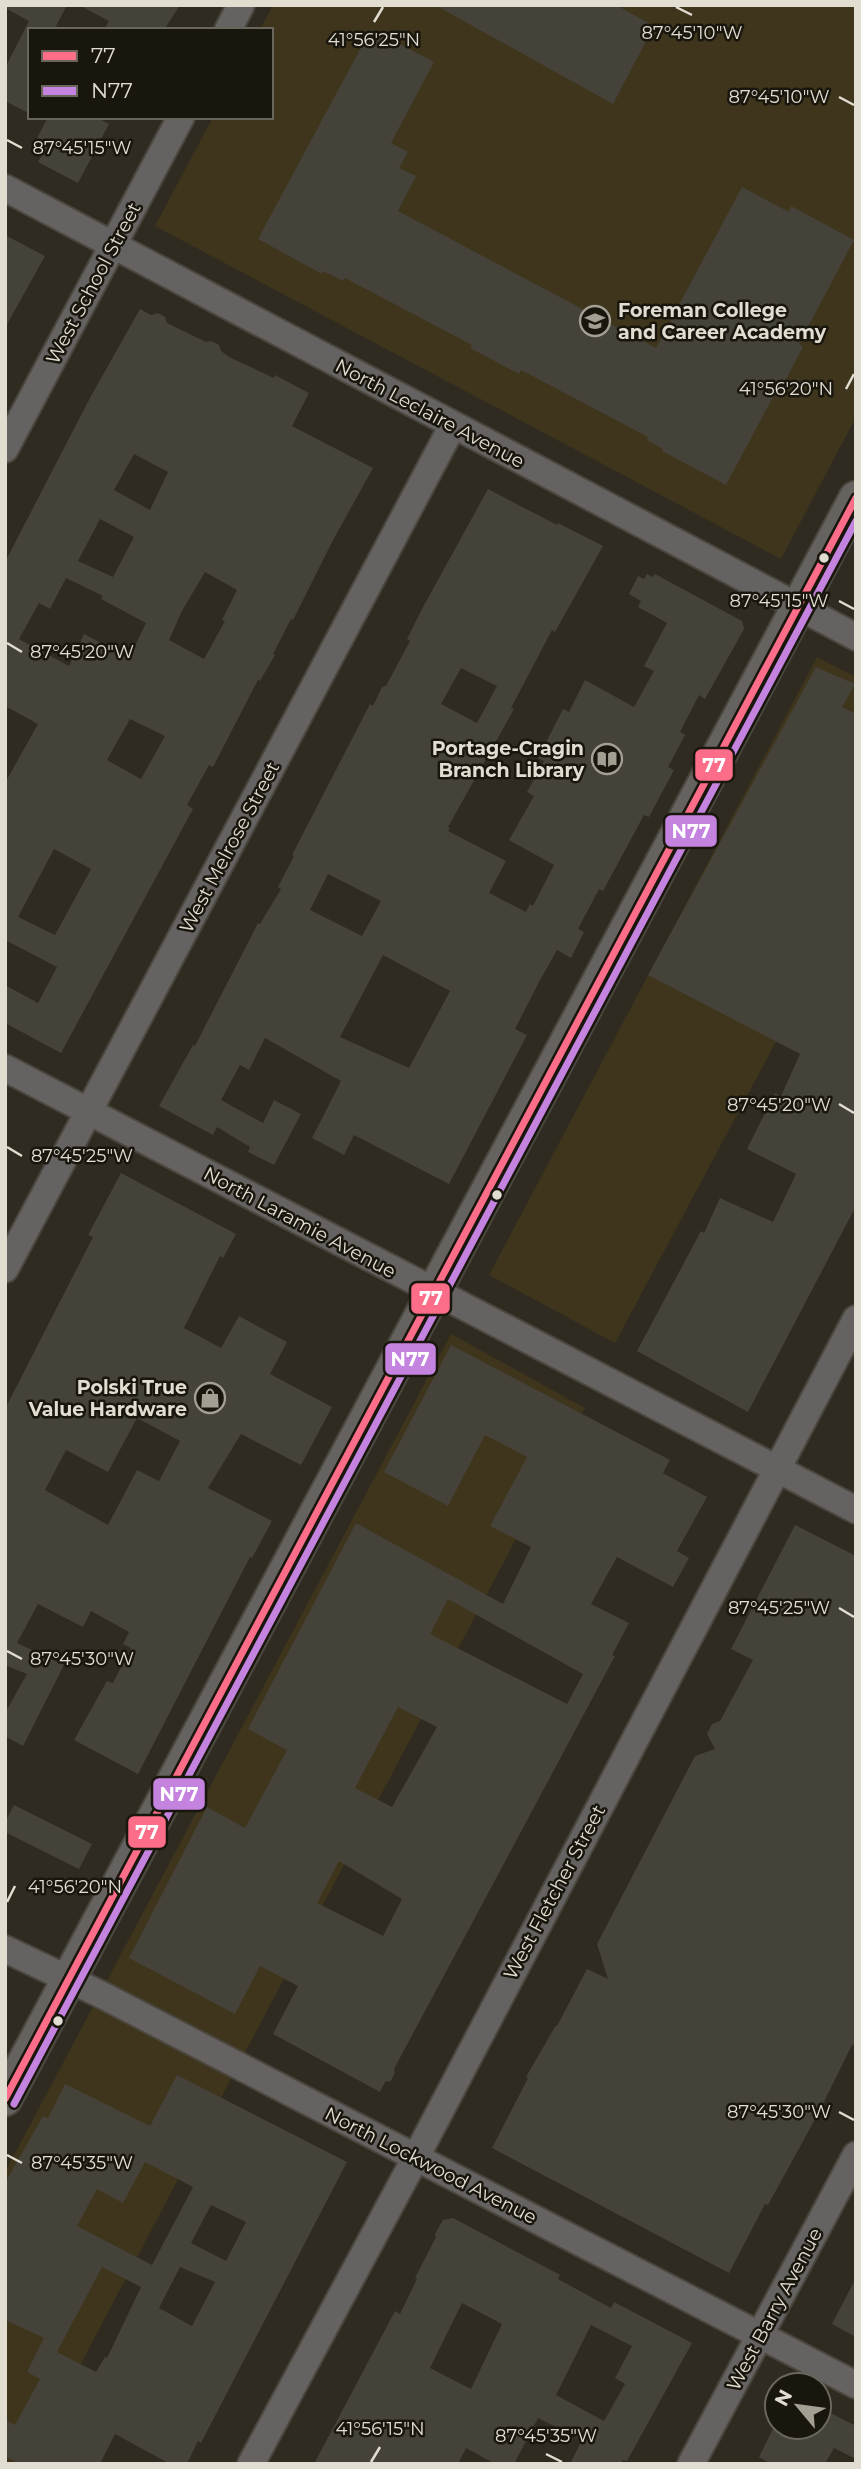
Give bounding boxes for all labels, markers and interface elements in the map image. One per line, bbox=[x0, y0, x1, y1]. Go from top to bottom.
text: 87°45'10"W bbox=[642, 22, 742, 44]
legend bbox=[28, 28, 273, 119]
text: 41°56'25"N bbox=[328, 29, 420, 51]
text: 77 bbox=[91, 43, 116, 68]
text: N77 bbox=[91, 78, 133, 103]
text: 87°45'10"W bbox=[729, 86, 829, 108]
text: 87°45'15"W bbox=[33, 137, 131, 159]
street label: West School Street bbox=[41, 198, 146, 368]
place label: Foreman College and Career Academy bbox=[618, 299, 827, 344]
school or university icon: Foreman College and Career Academy bbox=[578, 304, 612, 338]
street label: North Leclaire Avenue bbox=[331, 354, 528, 473]
text: 41°56'20"N bbox=[739, 378, 833, 400]
unlabelled marker bbox=[817, 551, 831, 565]
text: 87°45'15"W bbox=[730, 590, 828, 612]
text: 87°45'20"W bbox=[30, 641, 134, 663]
place label: Portage-Cragin Branch Library bbox=[432, 737, 585, 782]
library icon: Portage-Cragin Branch Library bbox=[590, 742, 624, 776]
line badge: 77 bbox=[694, 748, 734, 782]
text: 77 bbox=[702, 754, 726, 777]
street label: West Melrose Street bbox=[175, 757, 284, 937]
line badge: N77 bbox=[664, 814, 718, 848]
text: N77 bbox=[672, 820, 711, 843]
text: 87°45'20"W bbox=[727, 1094, 831, 1116]
text: 87°45'25"W bbox=[31, 1145, 133, 1167]
street label: North Laramie Avenue bbox=[200, 1162, 400, 1283]
unlabelled marker bbox=[490, 1188, 504, 1202]
line badge: 77 bbox=[410, 1282, 451, 1315]
text: 77 bbox=[419, 1287, 443, 1310]
line badge: N77 bbox=[384, 1342, 437, 1376]
text: N77 bbox=[391, 1348, 430, 1371]
place label: Polski True Value Hardware bbox=[28, 1376, 187, 1421]
shop icon: Polski True Value Hardware bbox=[193, 1381, 227, 1415]
text: 87°45'25"W bbox=[728, 1597, 830, 1619]
text: 87°45'30"W bbox=[30, 1648, 134, 1670]
line badge: N77 bbox=[152, 1777, 206, 1811]
text: N77 bbox=[160, 1783, 199, 1806]
street label: West Fletcher Street bbox=[499, 1801, 610, 1983]
line badge: 77 bbox=[127, 1815, 167, 1849]
text: 77 bbox=[135, 1821, 159, 1844]
text: 41°56'20"N bbox=[28, 1876, 122, 1898]
unlabelled marker bbox=[51, 2014, 65, 2028]
text: 87°45'30"W bbox=[727, 2101, 831, 2123]
street label: North Lockwood Avenue bbox=[321, 2102, 541, 2229]
text: 87°45'35"W bbox=[31, 2152, 133, 2174]
street label: West Barry Avenue bbox=[722, 2224, 827, 2395]
north arrow bbox=[763, 2371, 833, 2441]
text: N bbox=[770, 2386, 797, 2410]
text: 41°56'15"N bbox=[335, 2418, 425, 2440]
text: 87°45'35"W bbox=[495, 2425, 597, 2447]

